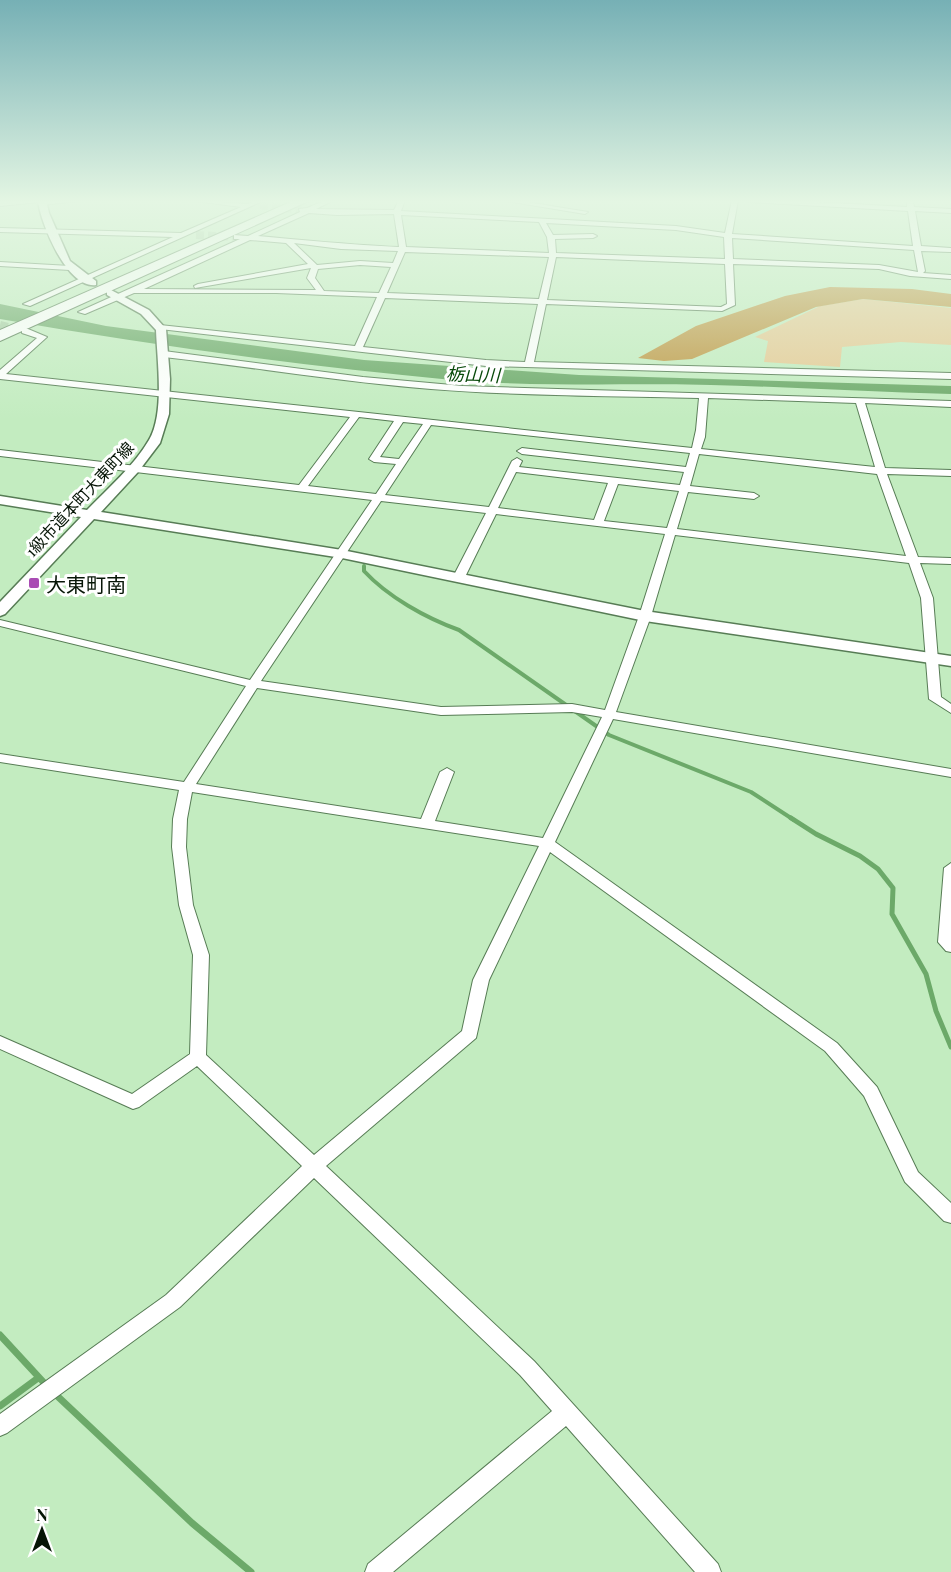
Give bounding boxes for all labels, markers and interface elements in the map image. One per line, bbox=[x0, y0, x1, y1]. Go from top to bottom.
water label: 栃山川 bbox=[446, 361, 502, 387]
street label: 1級市道本町大東町線 bbox=[20, 437, 138, 561]
place label: 大東町南 bbox=[46, 570, 126, 597]
marker: 大東町南 bbox=[27, 576, 41, 590]
north arrow bbox=[12, 1500, 72, 1560]
text: N bbox=[36, 1504, 48, 1525]

